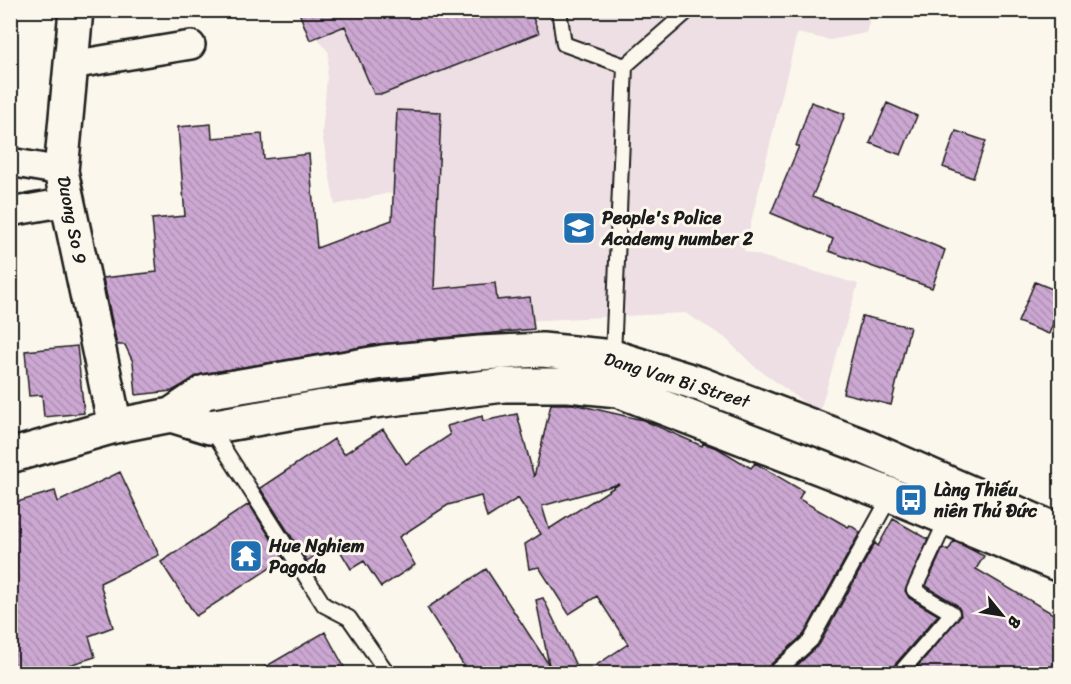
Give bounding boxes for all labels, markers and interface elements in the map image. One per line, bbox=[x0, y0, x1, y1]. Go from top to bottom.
street label: Duong So 9 bbox=[48, 173, 96, 267]
place label: People's Police Academy number 2 bbox=[601, 202, 754, 255]
school or university icon: People's Police Academy number 2 bbox=[561, 210, 597, 246]
street label: Dang Van Bi Street bbox=[600, 343, 755, 418]
place label: Làng Thiếu niên Thủ Đức bbox=[933, 474, 1038, 527]
bus stop icon: Làng Thiếu niên Thủ Đức bbox=[893, 482, 929, 518]
place label: Hue Nghiem Pagoda bbox=[268, 530, 365, 583]
temple icon: Hue Nghiem Pagoda bbox=[228, 538, 264, 574]
north arrow bbox=[972, 585, 1032, 645]
text: B bbox=[999, 611, 1030, 635]

